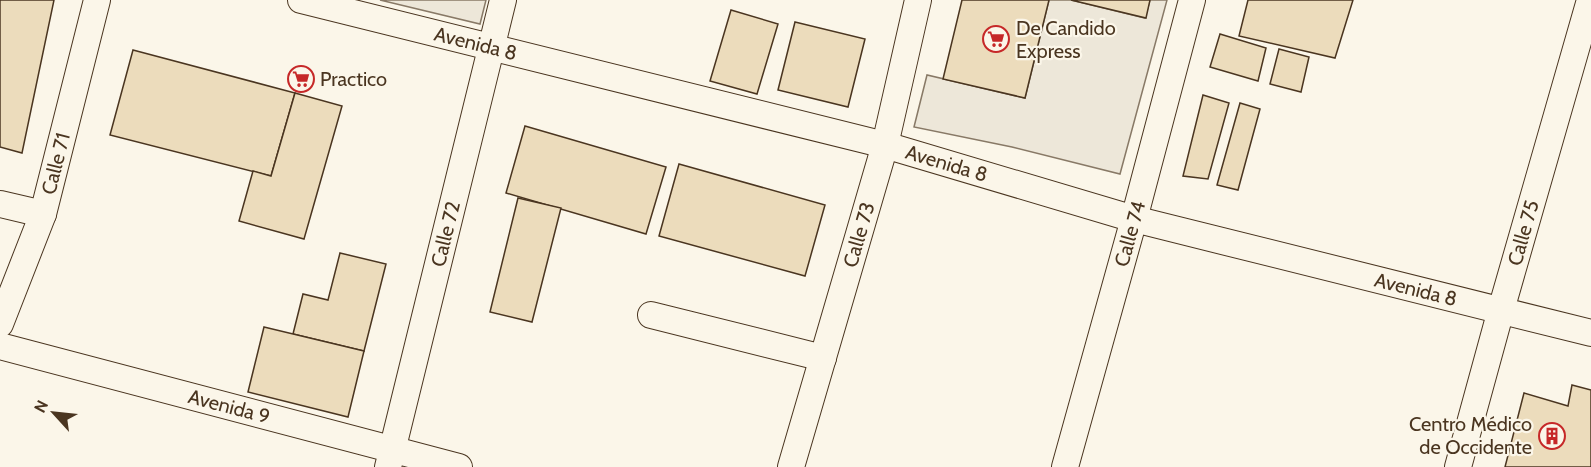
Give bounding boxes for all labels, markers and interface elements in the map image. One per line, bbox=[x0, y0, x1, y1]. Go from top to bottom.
place label: De Candido Express bbox=[1016, 16, 1116, 63]
street label: Avenida 8 bbox=[432, 22, 520, 65]
supermarket icon: De Candido Express bbox=[981, 24, 1011, 54]
supermarket icon: Practico bbox=[286, 64, 316, 94]
place label: Practico bbox=[320, 67, 387, 91]
street label: Calle 71 bbox=[36, 130, 75, 197]
street label: Avenida 8 bbox=[903, 140, 990, 187]
street label: Calle 75 bbox=[1502, 197, 1544, 268]
street label: Calle 74 bbox=[1109, 198, 1150, 269]
street label: Calle 72 bbox=[426, 199, 465, 269]
street label: Calle 73 bbox=[838, 199, 880, 270]
street label: Avenida 8 bbox=[1372, 267, 1460, 311]
north arrow bbox=[24, 383, 84, 443]
street label: Avenida 9 bbox=[186, 384, 273, 429]
text: N bbox=[30, 397, 52, 416]
place label: Centro Médico de Occidente bbox=[1409, 412, 1532, 459]
building icon: Centro Médico de Occidente bbox=[1537, 421, 1567, 451]

